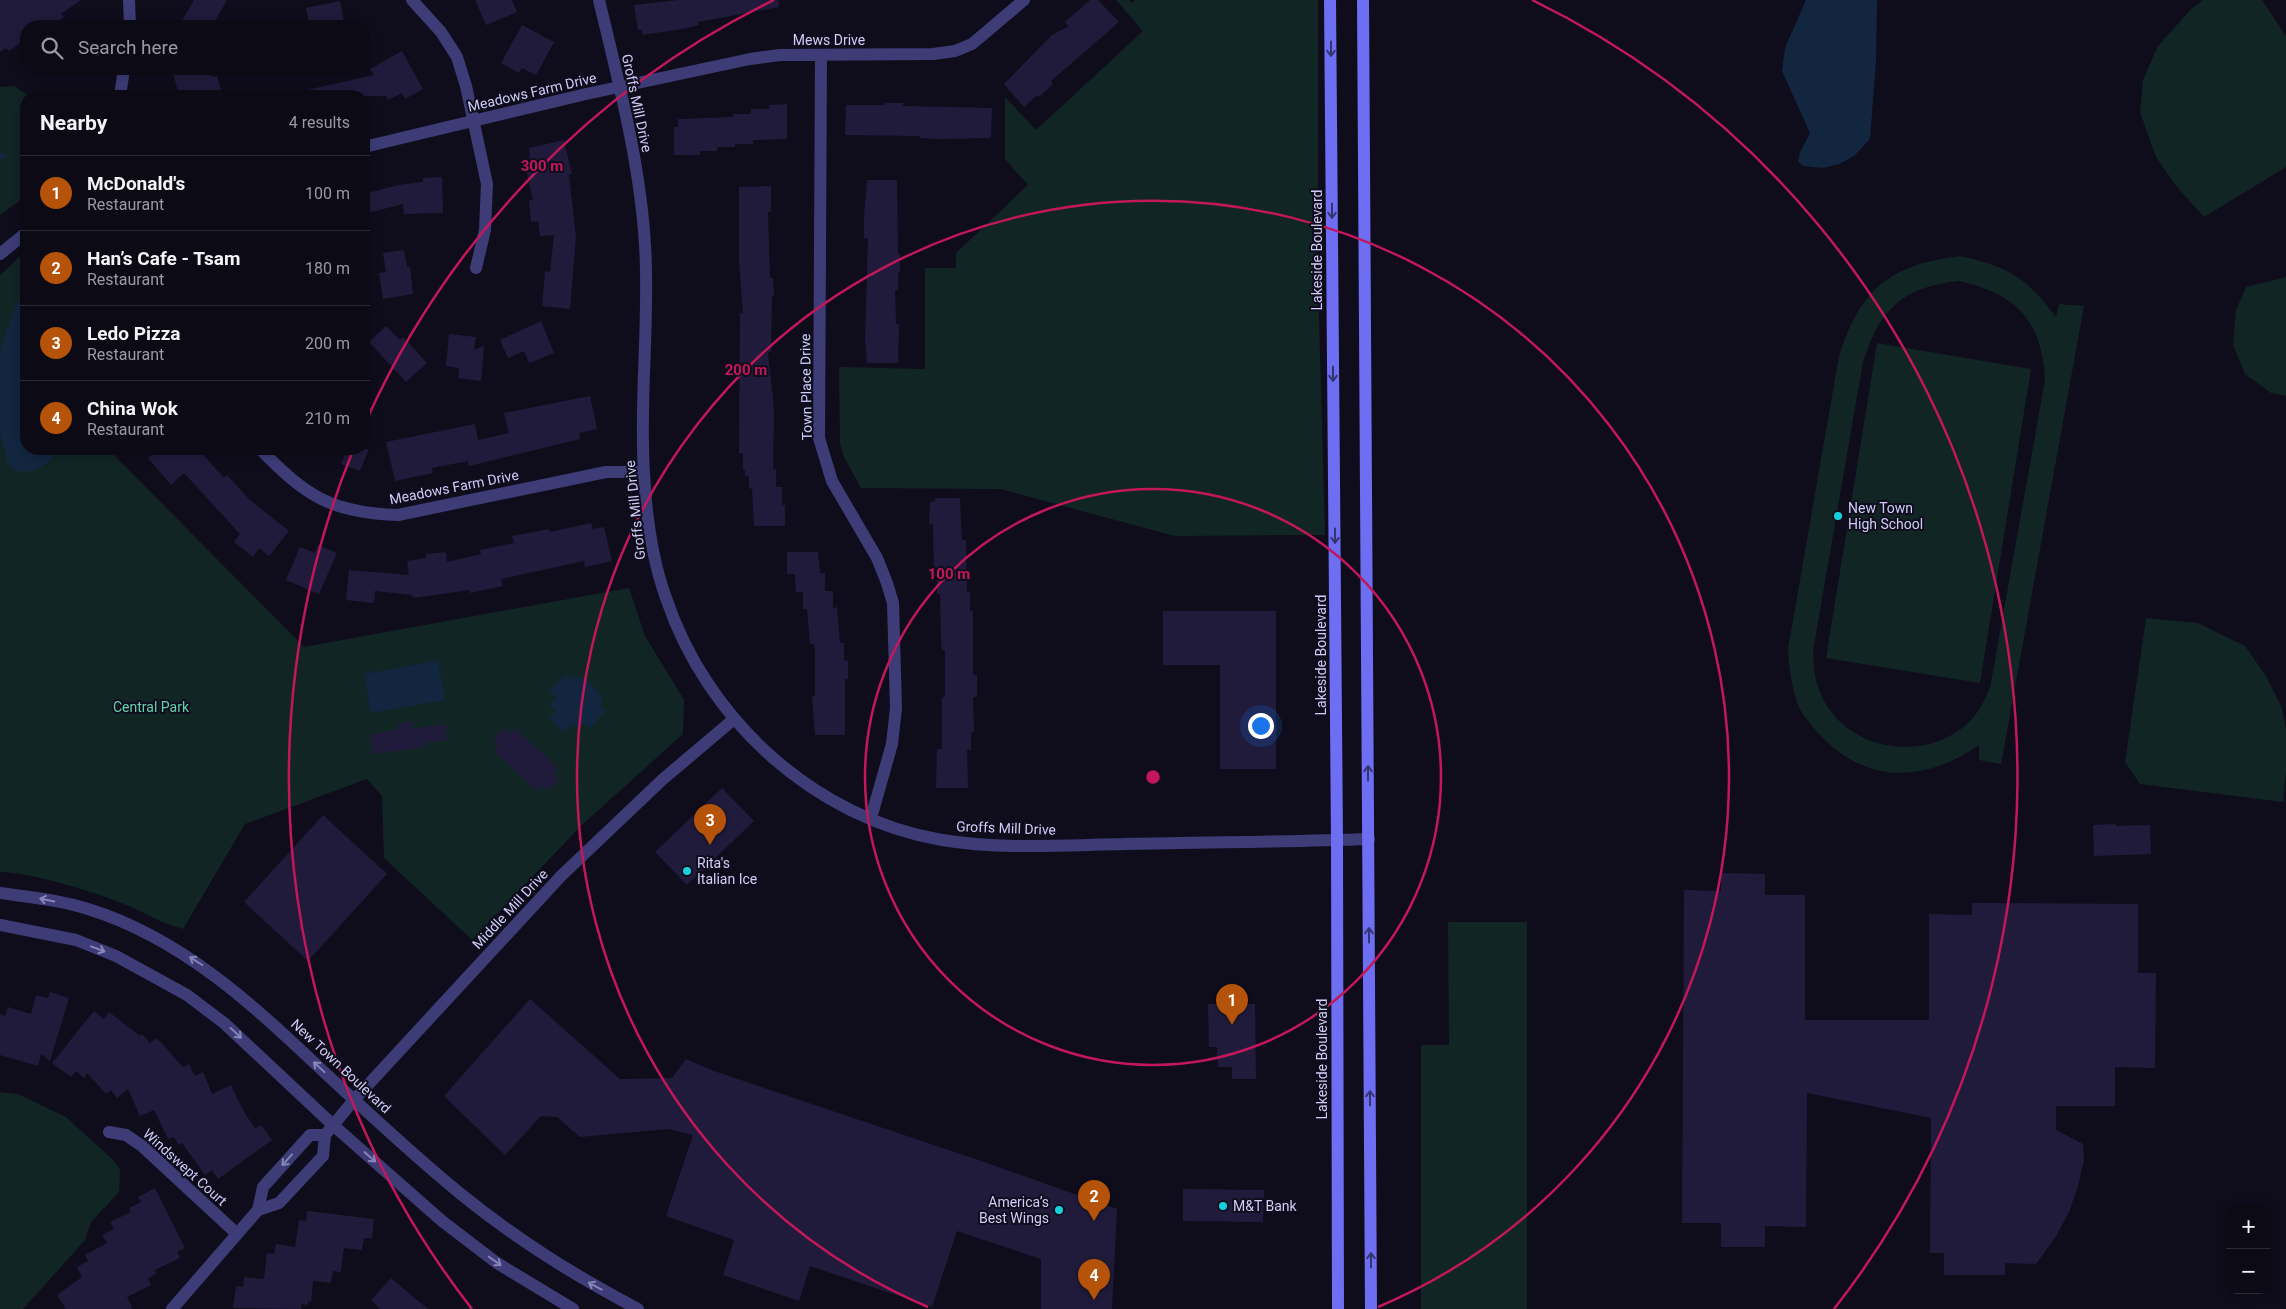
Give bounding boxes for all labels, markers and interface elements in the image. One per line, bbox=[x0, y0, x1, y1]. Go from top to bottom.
search box bbox=[20, 20, 370, 75]
street label: Mews Drive bbox=[793, 32, 865, 48]
icon: search bbox=[38, 34, 66, 62]
text: Search here bbox=[78, 36, 178, 59]
one-way arrow bbox=[1326, 40, 1336, 56]
street label: Groffs Mill Drive bbox=[619, 52, 655, 154]
street label: Meadows Farm Drive bbox=[466, 69, 598, 115]
text: Nearby bbox=[40, 111, 107, 135]
text: 4 results bbox=[289, 113, 350, 132]
text: 300 m bbox=[521, 157, 563, 175]
text: McDonald's bbox=[87, 172, 185, 195]
text: 1 bbox=[51, 184, 61, 203]
text: 100 m bbox=[305, 184, 350, 203]
street label: Lakeside Boulevard bbox=[1309, 190, 1325, 310]
text: Restaurant bbox=[87, 195, 164, 214]
one-way arrow bbox=[1327, 202, 1337, 219]
text: Han’s Cafe - Tsam bbox=[87, 247, 241, 270]
text: 2 bbox=[51, 259, 61, 278]
text: 180 m bbox=[305, 259, 350, 278]
text: Restaurant bbox=[87, 270, 164, 289]
text: Ledo Pizza bbox=[87, 322, 180, 345]
street label: Town Place Drive bbox=[797, 333, 815, 441]
text: 3 bbox=[51, 334, 61, 353]
text: 200 m bbox=[305, 334, 350, 353]
text: Restaurant bbox=[87, 345, 164, 364]
text: 200 m bbox=[725, 361, 767, 379]
one-way arrow bbox=[1329, 365, 1338, 381]
text: China Wok bbox=[87, 397, 178, 420]
text: 4 bbox=[51, 409, 61, 428]
text: 210 m bbox=[305, 409, 350, 428]
text: Restaurant bbox=[87, 420, 164, 439]
street label: Groffs Mill Drive bbox=[622, 459, 648, 561]
street label: Meadows Farm Drive bbox=[388, 467, 520, 507]
place label: New Town High School bbox=[1848, 500, 1923, 532]
marker: New Town High School bbox=[1832, 510, 1844, 522]
one-way arrow bbox=[1330, 528, 1340, 544]
text: 100 m bbox=[928, 565, 970, 583]
street label: Lakeside Boulevard bbox=[1313, 595, 1329, 715]
park label: Central Park bbox=[113, 699, 190, 715]
your location bbox=[1248, 713, 1274, 739]
one-way arrow bbox=[1363, 765, 1373, 782]
centre of rings bbox=[1144, 768, 1162, 786]
pin: 3 bbox=[694, 804, 726, 845]
street label: Groffs Mill Drive bbox=[956, 818, 1056, 838]
place label: Rita's Italian Ice bbox=[697, 855, 757, 887]
marker: Rita's Italian Ice bbox=[681, 865, 693, 877]
street label: Middle Mill Drive bbox=[469, 866, 551, 952]
one-way arrow bbox=[39, 894, 55, 904]
one-way arrow bbox=[1364, 928, 1374, 944]
one-way arrow bbox=[90, 945, 105, 954]
one-way arrow bbox=[189, 956, 203, 966]
pin: 1 bbox=[1216, 984, 1248, 1025]
street label: Lakeside Boulevard bbox=[1314, 999, 1330, 1119]
street label: New Town Boulevard bbox=[288, 1016, 394, 1116]
one-way arrow bbox=[229, 1027, 242, 1039]
one-way arrow bbox=[313, 1061, 325, 1073]
one-way arrow bbox=[1365, 1090, 1375, 1106]
street label: Windswept Court bbox=[140, 1125, 230, 1209]
one-way arrow bbox=[363, 1152, 376, 1163]
one-way arrow bbox=[282, 1153, 294, 1166]
pin: 2 bbox=[1078, 1180, 1110, 1221]
place label: America’s Best Wings bbox=[979, 1194, 1049, 1226]
place label: M&T Bank bbox=[1233, 1198, 1298, 1214]
marker: M&T Bank bbox=[1217, 1200, 1229, 1212]
marker: America’s Best Wings bbox=[1053, 1204, 1065, 1216]
map controls bbox=[2226, 1204, 2271, 1294]
button: + bbox=[2226, 1204, 2271, 1249]
button: − bbox=[2226, 1249, 2271, 1294]
one-way arrow bbox=[1366, 1253, 1376, 1269]
one-way arrow bbox=[488, 1256, 502, 1266]
pin: 4 bbox=[1078, 1259, 1110, 1300]
one-way arrow bbox=[588, 1281, 603, 1291]

